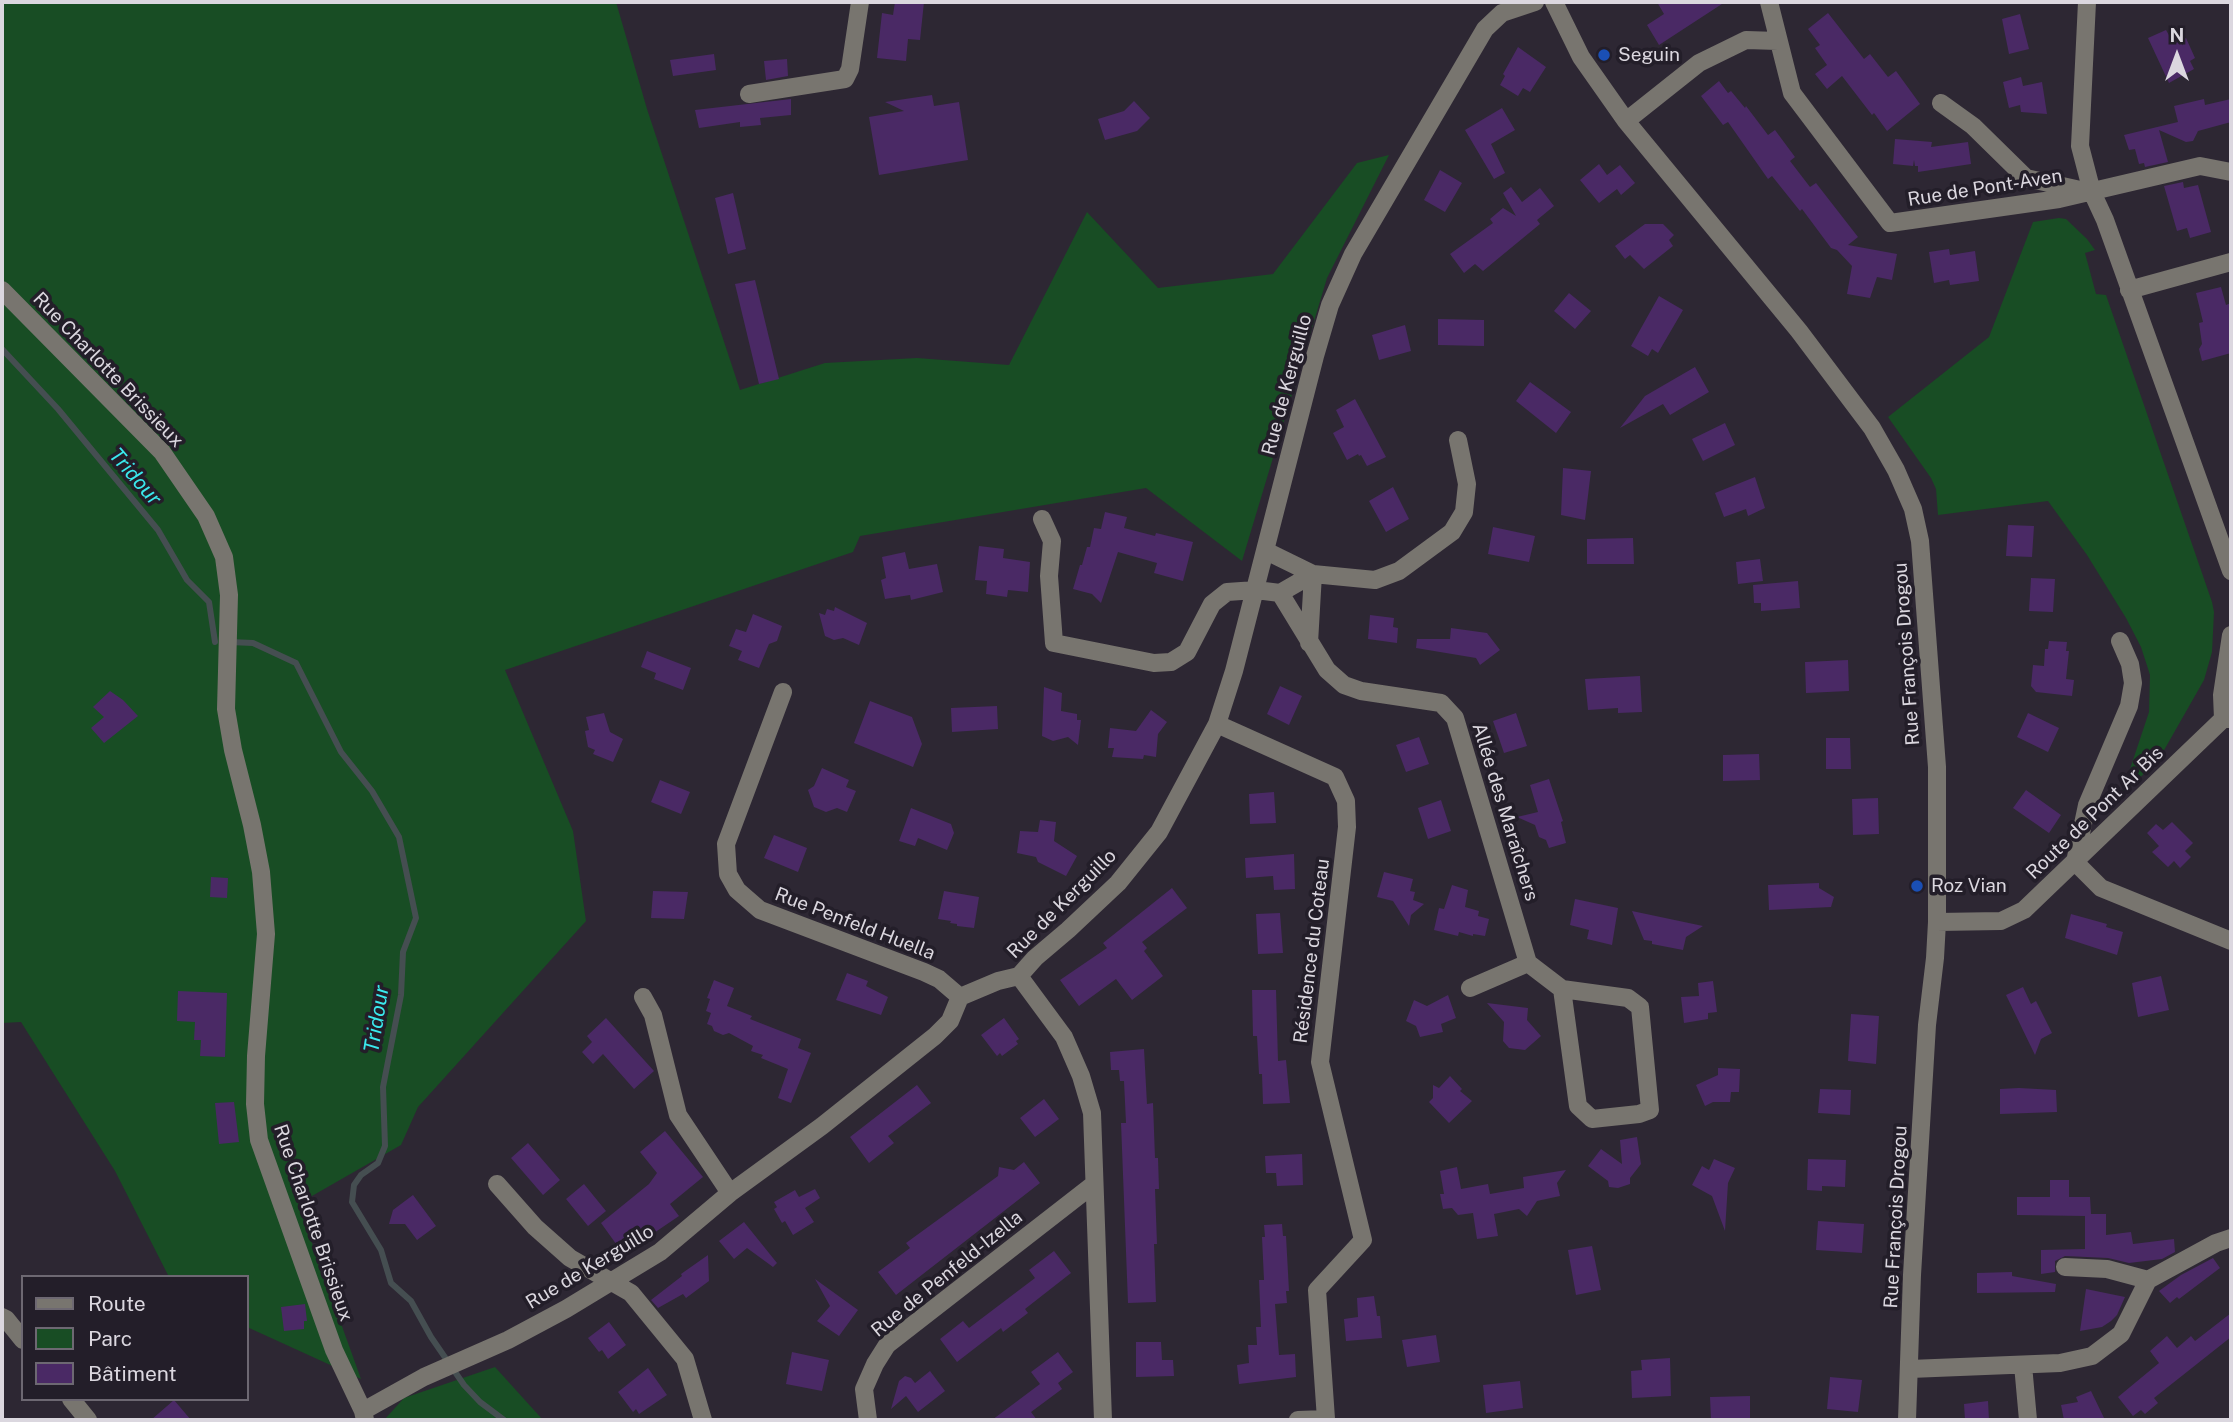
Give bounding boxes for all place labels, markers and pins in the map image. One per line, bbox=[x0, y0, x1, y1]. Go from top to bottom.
place label: Seguin bbox=[1618, 44, 1680, 66]
marker: Seguin bbox=[1596, 47, 1612, 63]
place label: Roz Vian bbox=[1931, 875, 2007, 897]
marker: Roz Vian bbox=[1909, 878, 1925, 894]

